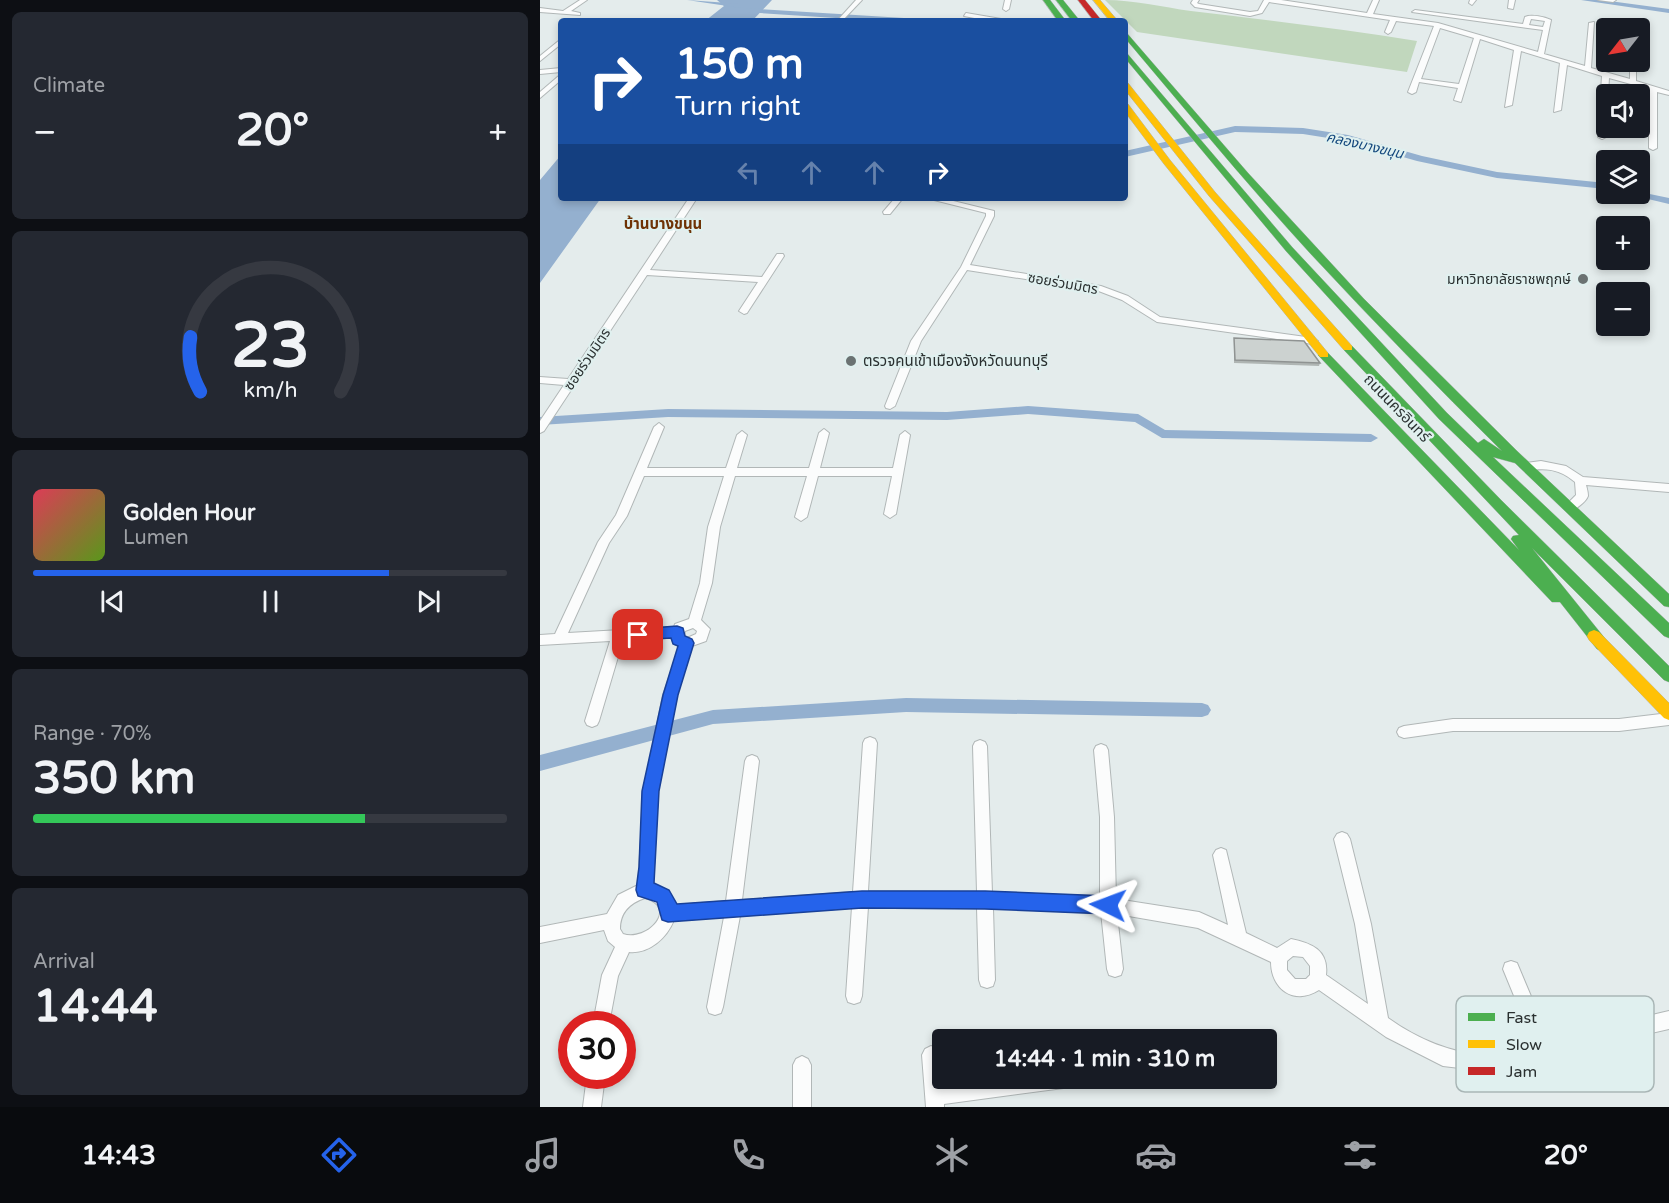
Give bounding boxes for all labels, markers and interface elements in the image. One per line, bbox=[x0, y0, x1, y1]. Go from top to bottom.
north arrow bbox=[1596, 18, 1650, 72]
map controls bbox=[1596, 18, 1650, 336]
text: 150 m bbox=[675, 39, 804, 90]
icon: right bbox=[576, 42, 654, 120]
text: Climate bbox=[33, 74, 105, 98]
button: sound bbox=[1596, 84, 1650, 138]
text: Turn right bbox=[675, 90, 801, 123]
text: 20° bbox=[236, 104, 309, 158]
text: − bbox=[33, 113, 57, 152]
text: + bbox=[488, 113, 507, 152]
water label: คลองบางขนุน bbox=[1325, 128, 1406, 163]
button: layers bbox=[1596, 150, 1650, 204]
icon: left bbox=[732, 156, 765, 189]
icon: ahead bbox=[795, 156, 828, 189]
icon: ahead bbox=[858, 156, 891, 189]
icon: right bbox=[921, 156, 954, 189]
district label: บ้านบางขนุน bbox=[624, 215, 702, 233]
button: + bbox=[1596, 216, 1650, 270]
street label: ซอยร่วมมิตร bbox=[1027, 269, 1099, 298]
place label: มหาวิทยาลัยราชพฤกษ์ bbox=[1447, 271, 1571, 288]
marker: มหาวิทยาลัยราชพฤกษ์ bbox=[1576, 272, 1590, 286]
button: − bbox=[1596, 282, 1650, 336]
text: 23 bbox=[231, 309, 309, 384]
street label: ซอยร่วมมิตร bbox=[561, 325, 614, 393]
place label: ตรวจคนเข้าเมืองจังหวัดนนทบุรี bbox=[863, 352, 1048, 370]
marker: ตรวจคนเข้าเมืองจังหวัดนนทบุรี bbox=[844, 354, 858, 368]
street label: ถนนนครอินทร์ bbox=[1360, 370, 1434, 446]
text: km/h bbox=[243, 377, 297, 403]
text: Golden Hour bbox=[123, 500, 255, 526]
text: Lumen bbox=[123, 526, 189, 550]
icon: previous bbox=[96, 585, 129, 618]
icon: pause bbox=[254, 585, 287, 618]
icon: next bbox=[412, 585, 445, 618]
pin bbox=[612, 609, 663, 660]
icon: arrive bbox=[621, 618, 654, 651]
text: Range · 70% bbox=[33, 722, 152, 746]
text: 350 km bbox=[33, 752, 195, 806]
position arrow bbox=[1076, 873, 1140, 937]
text: Arrival bbox=[33, 950, 95, 974]
text: 14:44 bbox=[33, 980, 158, 1034]
legend bbox=[1456, 996, 1654, 1092]
text: Fast bbox=[1506, 1008, 1537, 1028]
speed limit sign: 30 bbox=[558, 1011, 636, 1089]
text: Slow bbox=[1506, 1035, 1542, 1055]
text: 14:44 · 1 min · 310 m bbox=[994, 1046, 1215, 1072]
text: Jam bbox=[1506, 1062, 1537, 1082]
icon: directions bbox=[318, 1134, 360, 1176]
icon: music bbox=[522, 1134, 564, 1176]
icon: phone bbox=[727, 1134, 769, 1176]
icon: climate bbox=[931, 1134, 973, 1176]
icon: car bbox=[1135, 1134, 1177, 1176]
icon: filters bbox=[1339, 1134, 1381, 1176]
text: 14:43 bbox=[81, 1139, 156, 1172]
text: 20° bbox=[1544, 1139, 1588, 1172]

